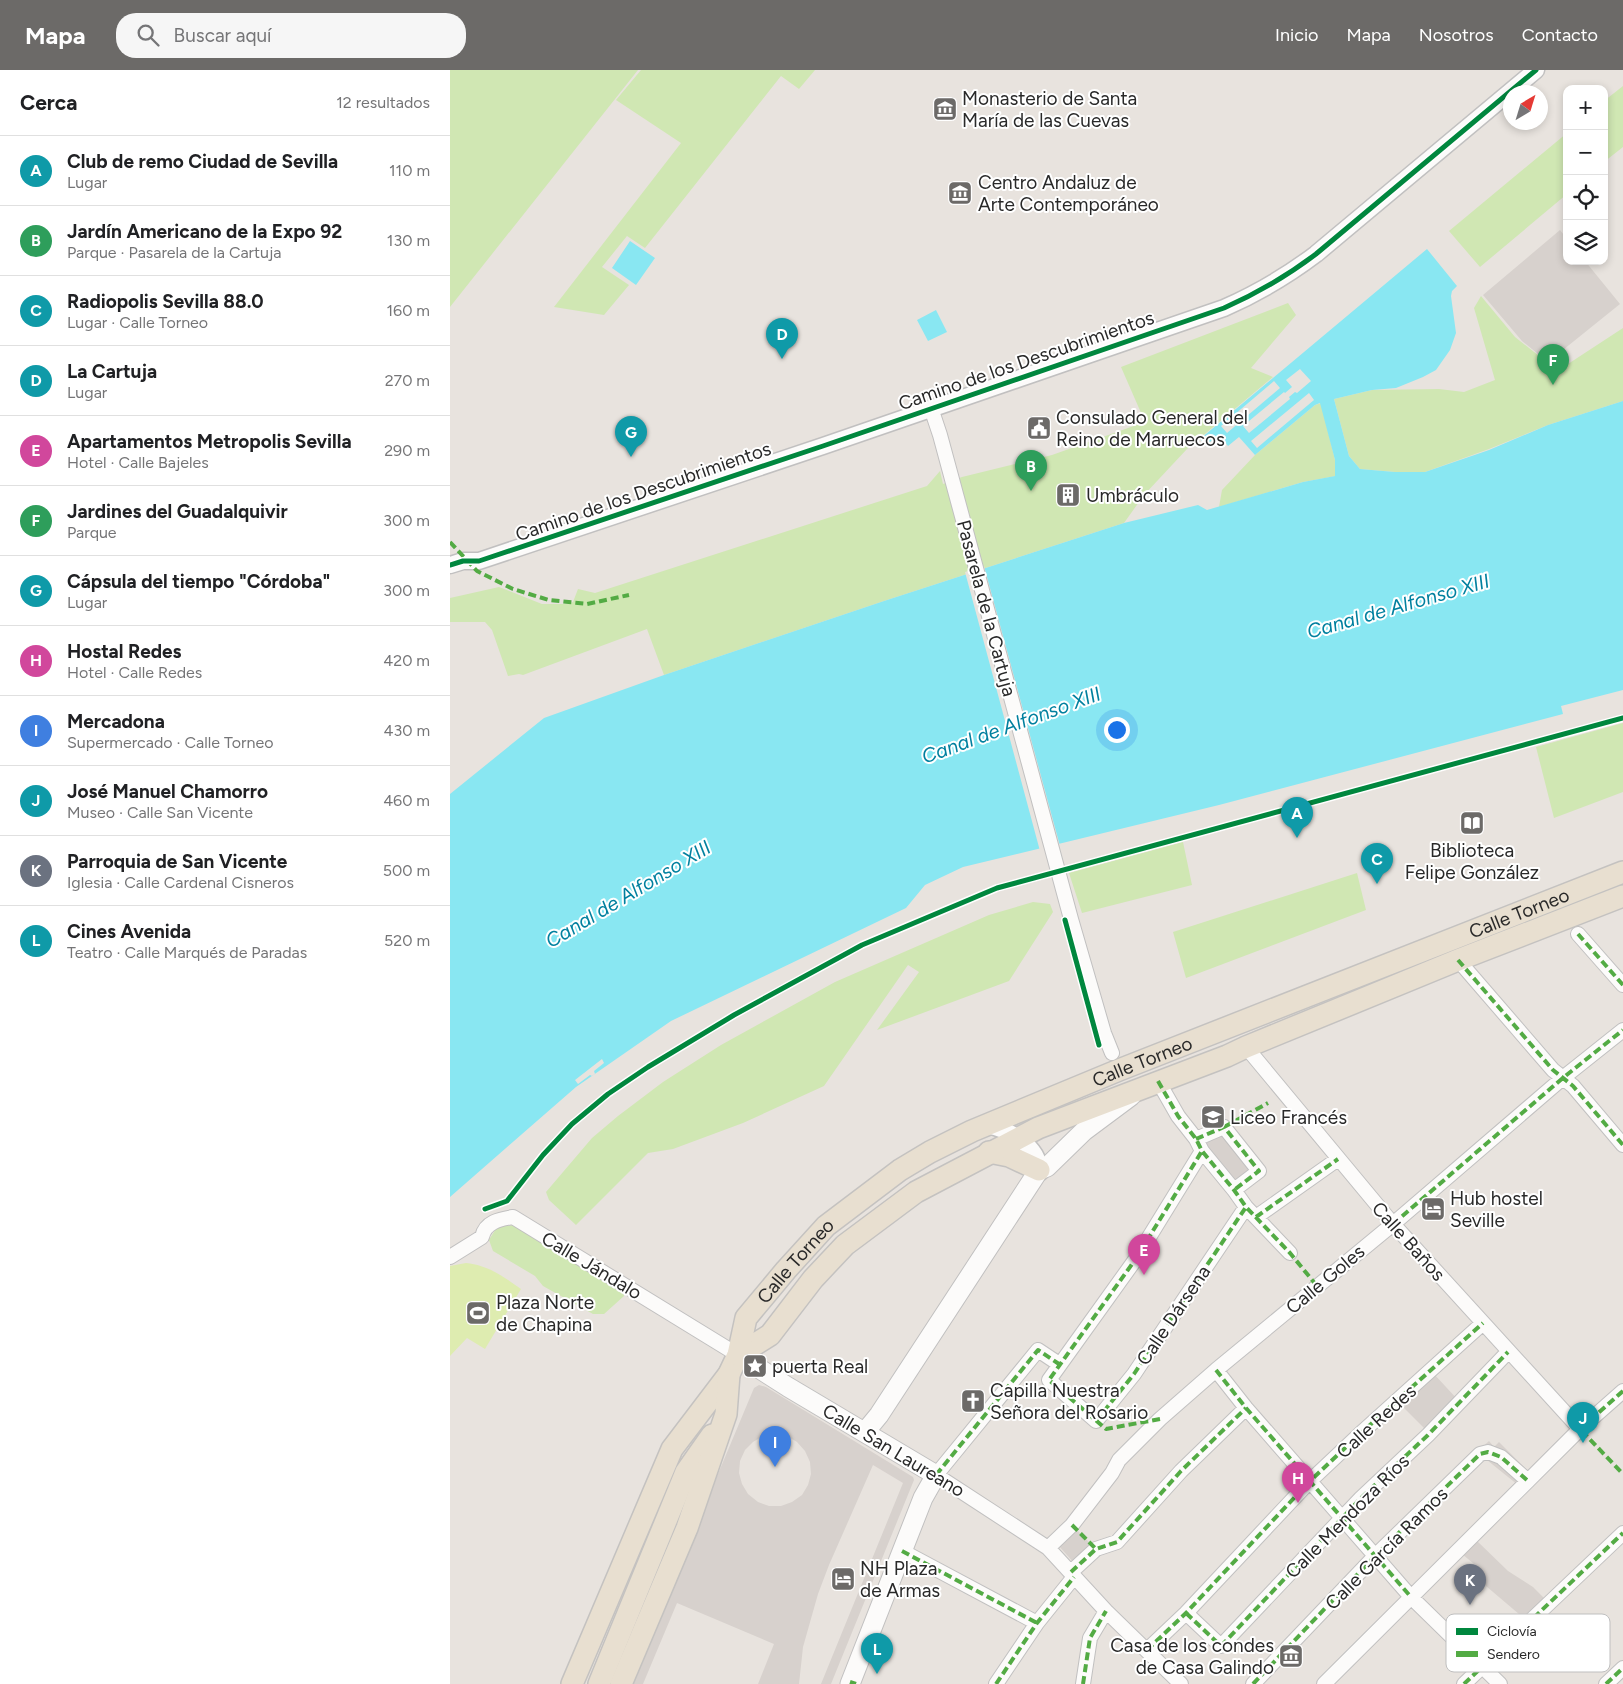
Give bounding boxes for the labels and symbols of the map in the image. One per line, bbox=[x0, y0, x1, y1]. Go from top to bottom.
north arrow bbox=[1503, 85, 1548, 130]
place label: Monasterio de Santa María de las Cuevas bbox=[962, 87, 1137, 132]
museum icon: Monasterio de Santa María de las Cuevas bbox=[932, 96, 958, 122]
place label: Centro Andaluz de Arte Contemporáneo bbox=[978, 171, 1159, 216]
museum icon: Centro Andaluz de Arte Contemporáneo bbox=[947, 180, 973, 206]
street label: Camino de los Descubrimientos bbox=[895, 306, 1157, 415]
pin: D bbox=[766, 318, 798, 359]
pin: F bbox=[1537, 344, 1569, 385]
place label: Consulado General del Reino de Marruecos bbox=[1056, 406, 1248, 451]
public building icon: Consulado General del Reino de Marruecos bbox=[1026, 415, 1052, 441]
pin: G bbox=[615, 416, 647, 457]
street label: Camino de los Descubrimientos bbox=[512, 437, 774, 546]
pin: B bbox=[1015, 450, 1047, 491]
building icon: Umbráculo bbox=[1055, 482, 1081, 508]
place label: Umbráculo bbox=[1086, 484, 1179, 507]
street label: Pasarela de la Cartuja bbox=[952, 517, 1021, 699]
water label: Canal de Alfonso XIII bbox=[1304, 568, 1493, 644]
water label: Canal de Alfonso XIII bbox=[918, 681, 1104, 769]
your location bbox=[1104, 717, 1130, 743]
pin: A bbox=[1281, 797, 1313, 838]
library icon: Biblioteca Felipe González bbox=[1459, 810, 1485, 836]
water label: Canal de Alfonso XIII bbox=[541, 835, 716, 953]
place label: Biblioteca Felipe González bbox=[1405, 839, 1539, 884]
pin: C bbox=[1361, 843, 1393, 884]
street label: Calle Torneo bbox=[1466, 883, 1572, 943]
street label: Calle Torneo bbox=[1089, 1031, 1196, 1092]
school or university icon: Liceo Francés bbox=[1200, 1104, 1226, 1130]
place label: Liceo Francés bbox=[1230, 1106, 1347, 1129]
place label: Hub hostel Seville bbox=[1450, 1187, 1543, 1232]
hotel icon: Hub hostel Seville bbox=[1420, 1196, 1446, 1222]
street label: Calle Baños bbox=[1367, 1197, 1450, 1286]
street label: Calle Torneo bbox=[752, 1213, 838, 1308]
street label: Calle Jándalo bbox=[537, 1226, 646, 1304]
pin: E bbox=[1128, 1234, 1160, 1275]
street label: Calle Goles bbox=[1281, 1240, 1369, 1319]
street label: Calle Dársena bbox=[1132, 1261, 1215, 1370]
place label: Plaza Norte de Chapina bbox=[496, 1291, 594, 1336]
sports icon: Plaza Norte de Chapina bbox=[465, 1300, 491, 1326]
place icon: puerta Real bbox=[742, 1353, 768, 1379]
place label: puerta Real bbox=[772, 1355, 868, 1378]
place label: Capilla Nuestra Señora del Rosario bbox=[990, 1379, 1148, 1424]
street label: Calle Redes bbox=[1332, 1379, 1421, 1463]
church icon: Capilla Nuestra Señora del Rosario bbox=[960, 1388, 986, 1414]
street label: Calle San Laureano bbox=[818, 1399, 969, 1502]
pin: J bbox=[1567, 1402, 1599, 1443]
pin: I bbox=[759, 1426, 791, 1467]
street label: Calle Mendoza Ríos bbox=[1281, 1449, 1414, 1583]
pin: H bbox=[1282, 1462, 1314, 1503]
street label: Calle García Ramos bbox=[1320, 1482, 1453, 1614]
place label: NH Plaza de Armas bbox=[860, 1557, 940, 1602]
pin: K bbox=[1454, 1564, 1486, 1605]
hotel icon: NH Plaza de Armas bbox=[830, 1566, 856, 1592]
legend bbox=[1446, 1614, 1610, 1672]
text: Ciclovía bbox=[1487, 1623, 1537, 1640]
pin: L bbox=[861, 1633, 893, 1674]
place label: Casa de los condes de Casa Galindo bbox=[1110, 1634, 1274, 1679]
museum icon: Casa de los condes de Casa Galindo bbox=[1278, 1643, 1304, 1669]
text: Sendero bbox=[1487, 1646, 1540, 1663]

